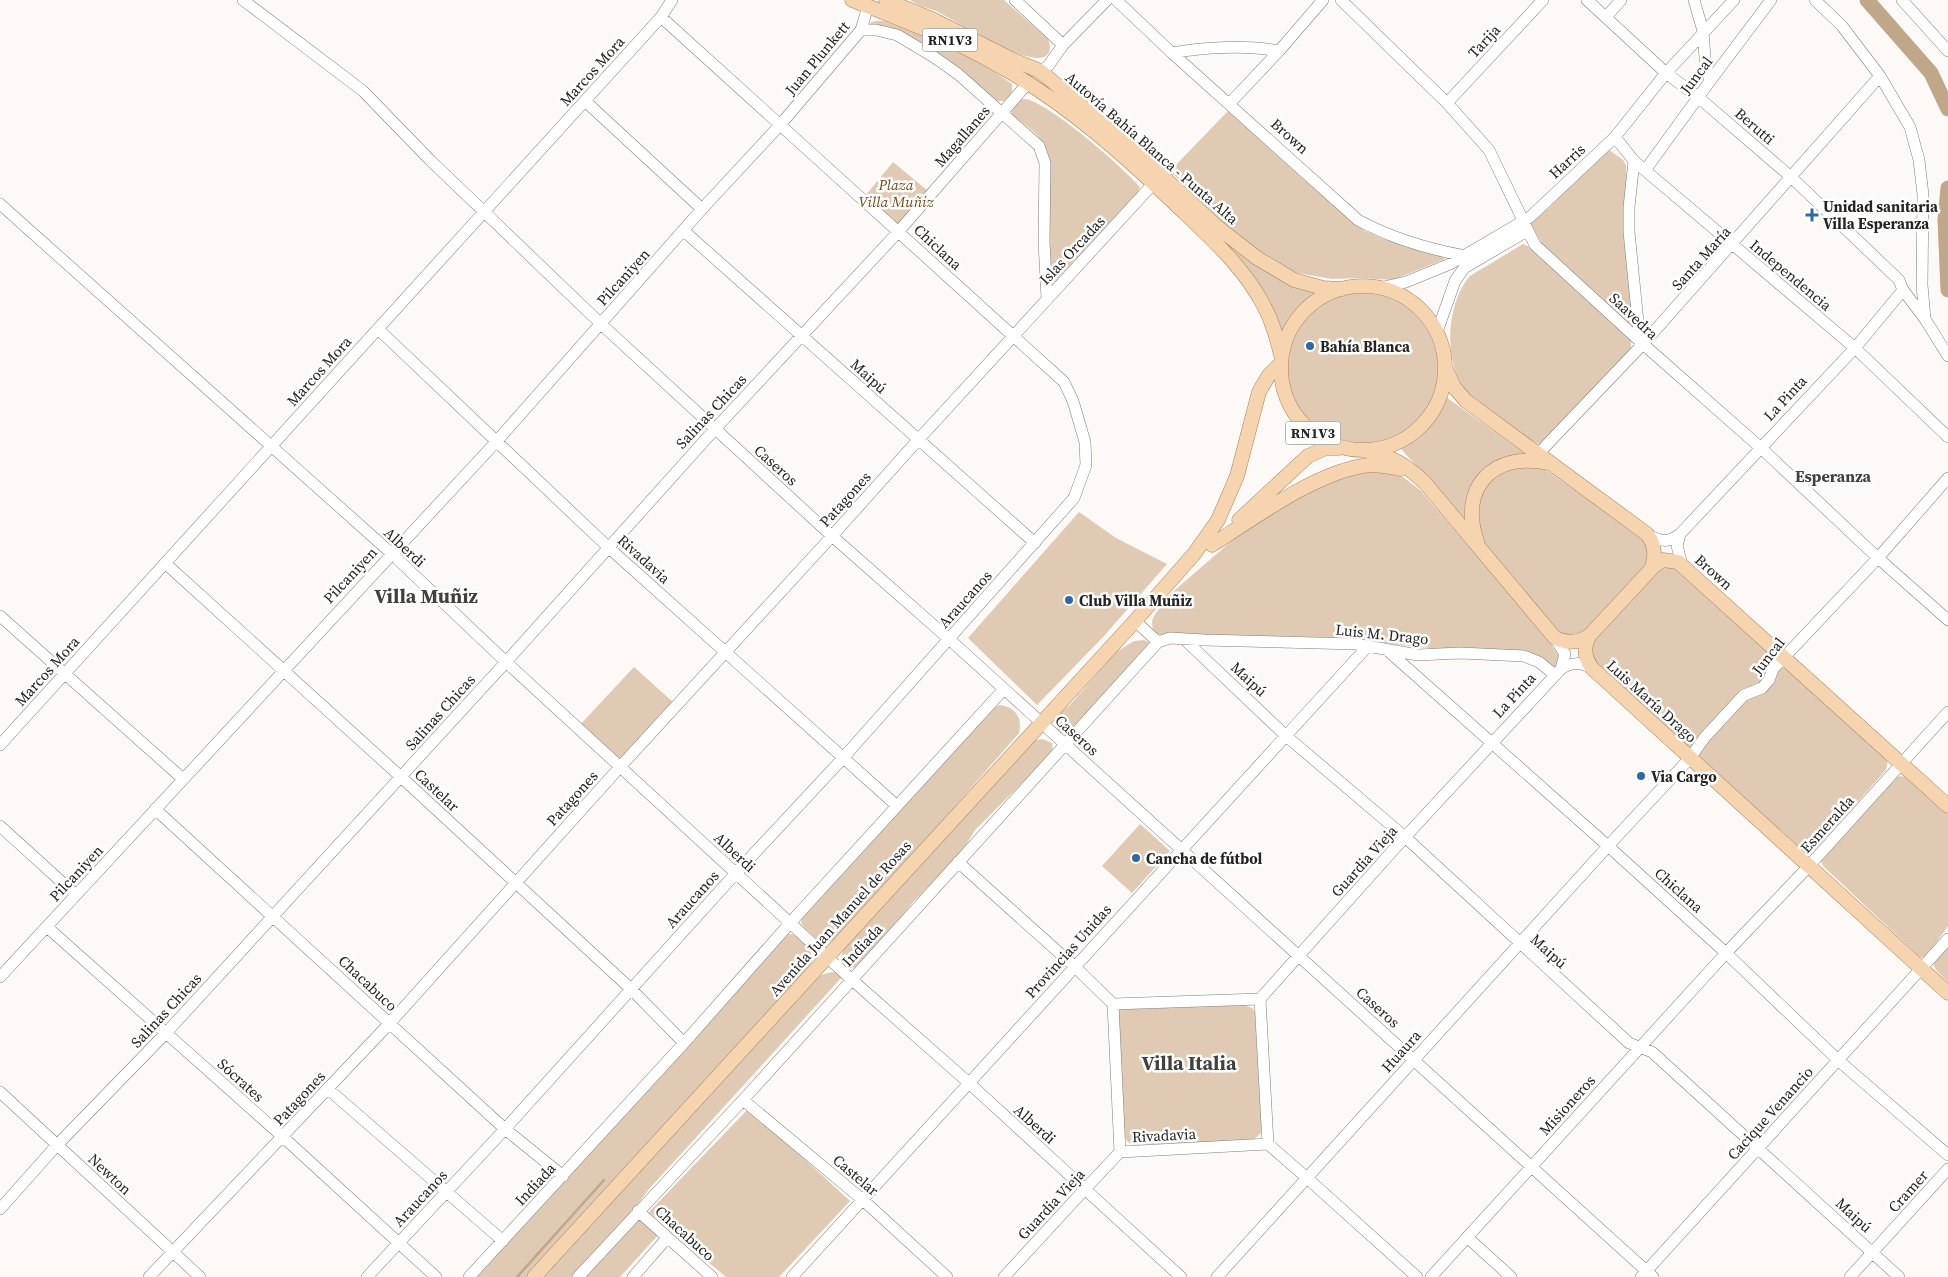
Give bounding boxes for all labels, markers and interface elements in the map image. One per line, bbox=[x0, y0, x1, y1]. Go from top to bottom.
street label: Juan Plunkett bbox=[779, 17, 854, 100]
street label: Tarija bbox=[1463, 19, 1505, 62]
road number: RN1V3 bbox=[922, 28, 978, 52]
street label: Marcos Mora bbox=[555, 31, 629, 111]
street label: Juncal bbox=[1674, 51, 1717, 99]
street label: Autovía Bahía Blanca - Punta Alta bbox=[1061, 67, 1243, 229]
street label: Magallanes bbox=[929, 101, 995, 171]
street label: Berutti bbox=[1731, 103, 1779, 149]
street label: Brown bbox=[1266, 113, 1314, 159]
street label: Harris bbox=[1544, 139, 1590, 183]
park label: Plaza Villa Muñiz bbox=[858, 174, 935, 212]
place label: Unidad sanitaria Villa Esperanza bbox=[1823, 196, 1939, 234]
marker: Unidad sanitaria Villa Esperanza bbox=[1805, 208, 1819, 222]
street label: Islas Orcadas bbox=[1034, 211, 1110, 289]
street label: Chiclana bbox=[909, 219, 967, 275]
street label: Santa María bbox=[1667, 221, 1736, 295]
street label: Independencia bbox=[1746, 235, 1837, 316]
street label: Pilcaniyen bbox=[592, 244, 654, 310]
street label: Saavedra bbox=[1605, 288, 1663, 344]
street label: Marcos Mora bbox=[282, 331, 356, 411]
place label: Bahía Blanca bbox=[1320, 336, 1411, 357]
marker: Bahía Blanca bbox=[1304, 340, 1316, 352]
street label: Maipú bbox=[846, 354, 892, 398]
street label: Salinas Chicas bbox=[671, 369, 751, 453]
street label: La Pinta bbox=[1759, 370, 1812, 425]
road number: RN1V3 bbox=[1286, 422, 1340, 444]
street label: Caseros bbox=[750, 440, 802, 490]
district label: Esperanza bbox=[1795, 465, 1872, 487]
street label: Patagones bbox=[814, 467, 876, 531]
street label: Alberdi bbox=[380, 522, 430, 572]
street label: Rivadavia bbox=[613, 530, 675, 589]
street label: Pilcaniyen bbox=[318, 542, 382, 608]
street label: Brown bbox=[1690, 549, 1738, 595]
street label: Araucanos bbox=[933, 566, 997, 632]
district label: Villa Muñiz bbox=[374, 582, 478, 610]
place label: Club Villa Muñiz bbox=[1079, 590, 1192, 611]
marker: Club Villa Muñiz bbox=[1063, 594, 1075, 606]
street label: Luis M. Drago bbox=[1334, 619, 1430, 649]
street label: Marcos Mora bbox=[10, 631, 84, 711]
street label: Juncal bbox=[1746, 632, 1790, 680]
street label: Luis María Drago bbox=[1602, 655, 1702, 747]
street label: Maipú bbox=[1226, 657, 1272, 701]
street label: La Pinta bbox=[1488, 667, 1541, 722]
street label: Salinas Chicas bbox=[400, 670, 480, 754]
street label: Caseros bbox=[1051, 710, 1103, 760]
street label: Castelar bbox=[410, 764, 464, 817]
street label: Patagones bbox=[541, 766, 603, 830]
place label: Via Cargo bbox=[1651, 766, 1717, 787]
marker: Via Cargo bbox=[1635, 770, 1647, 782]
street label: Esmeralda bbox=[1795, 790, 1859, 857]
street label: Guardia Vieja bbox=[1326, 820, 1402, 901]
street label: Alberdi bbox=[710, 827, 760, 877]
street label: Avenida Juan Manuel de Rosas bbox=[764, 836, 916, 1000]
street label: Pilcaniyen bbox=[44, 840, 108, 906]
place label: Cancha de fútbol bbox=[1146, 848, 1263, 869]
marker: Cancha de fútbol bbox=[1130, 852, 1142, 864]
street label: Chiclana bbox=[1650, 863, 1708, 918]
street label: Araucanos bbox=[660, 866, 724, 932]
street label: Provincias Unidas bbox=[1020, 899, 1116, 1003]
street label: Indiada bbox=[837, 919, 887, 971]
street label: Maipú bbox=[1526, 929, 1572, 973]
street label: Chacabuco bbox=[334, 950, 402, 1016]
street label: Salinas Chicas bbox=[126, 968, 206, 1052]
street label: Caseros bbox=[1352, 982, 1404, 1032]
street label: Huaura bbox=[1376, 1025, 1426, 1077]
district label: Villa Italia bbox=[1141, 1049, 1237, 1077]
street label: Sócrates bbox=[213, 1053, 269, 1107]
street label: Cacique Venancio bbox=[1722, 1062, 1818, 1164]
street label: Patagones bbox=[268, 1066, 330, 1130]
street label: Misioneros bbox=[1534, 1070, 1600, 1140]
street label: Alberdi bbox=[1009, 1100, 1061, 1148]
street label: Rivadavia bbox=[1131, 1123, 1197, 1147]
street label: Newton bbox=[84, 1149, 136, 1199]
street label: Castelar bbox=[828, 1150, 884, 1201]
street label: Indiada bbox=[510, 1158, 560, 1210]
street label: Guardia Vieja bbox=[1013, 1164, 1090, 1244]
street label: Araucanos bbox=[388, 1165, 452, 1231]
street label: Cramer bbox=[1883, 1165, 1933, 1217]
street label: Maipú bbox=[1831, 1193, 1877, 1237]
street label: Chacabuco bbox=[651, 1201, 719, 1265]

